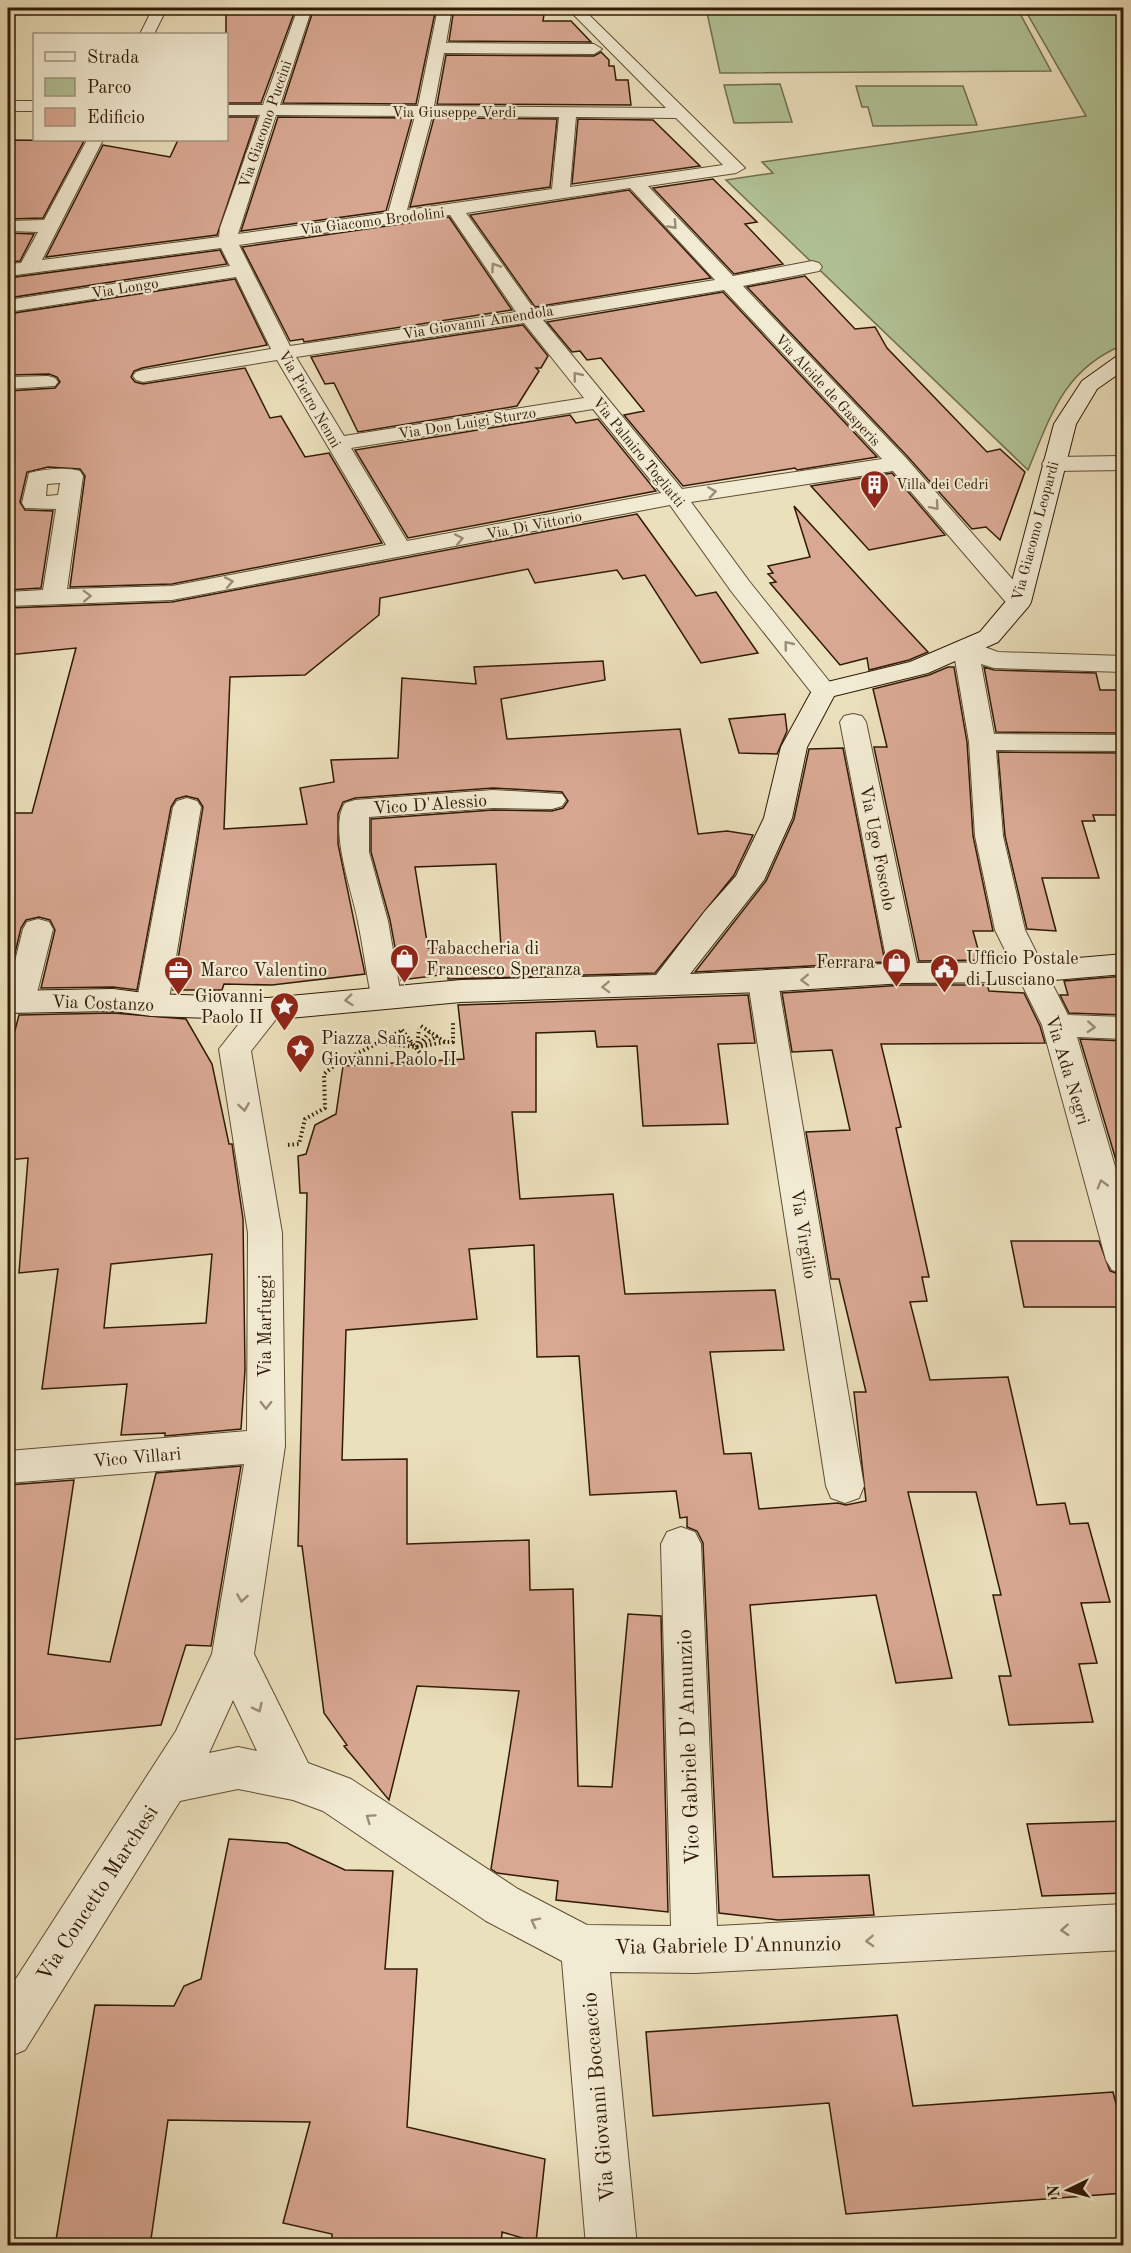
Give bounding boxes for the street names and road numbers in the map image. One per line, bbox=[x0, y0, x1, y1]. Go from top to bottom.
street label: Via Giacomo Puccini bbox=[238, 59, 295, 190]
street label: Via Giuseppe Verdi bbox=[392, 106, 516, 121]
street label: Via Giacomo Brodolini bbox=[299, 206, 445, 239]
street label: Via Longo bbox=[91, 277, 160, 302]
street label: Via Giovanni Amendola bbox=[402, 304, 555, 343]
street label: Via Alcide de Gasperis bbox=[771, 332, 882, 450]
street label: Via Pietro Nenni bbox=[275, 349, 343, 451]
street label: Via Palmiro Togliatti bbox=[589, 395, 687, 511]
street label: Via Don Luigi Sturzo bbox=[397, 406, 537, 443]
street label: Via Giacomo Leopardi bbox=[1011, 460, 1062, 603]
street label: Via Di Vittorio bbox=[485, 510, 583, 543]
street label: Via Ugo Foscolo bbox=[856, 784, 898, 912]
street label: Vico D'Alessio bbox=[372, 792, 488, 818]
street label: Via Costanzo bbox=[51, 993, 155, 1015]
street label: Via Ada Negri bbox=[1042, 1014, 1092, 1127]
street label: Via Virgilio bbox=[787, 1188, 819, 1280]
street label: Via Marfuggi bbox=[257, 1274, 275, 1378]
street label: Vico Villari bbox=[92, 1445, 182, 1471]
street label: Vico Gabriele D'Annunzio bbox=[675, 1629, 704, 1865]
street label: Via Concetto Marchesi bbox=[34, 1802, 163, 1985]
street label: Via Gabriele D'Annunzio bbox=[615, 1934, 842, 1959]
street label: Via Giovanni Boccaccio bbox=[580, 1991, 619, 2203]

